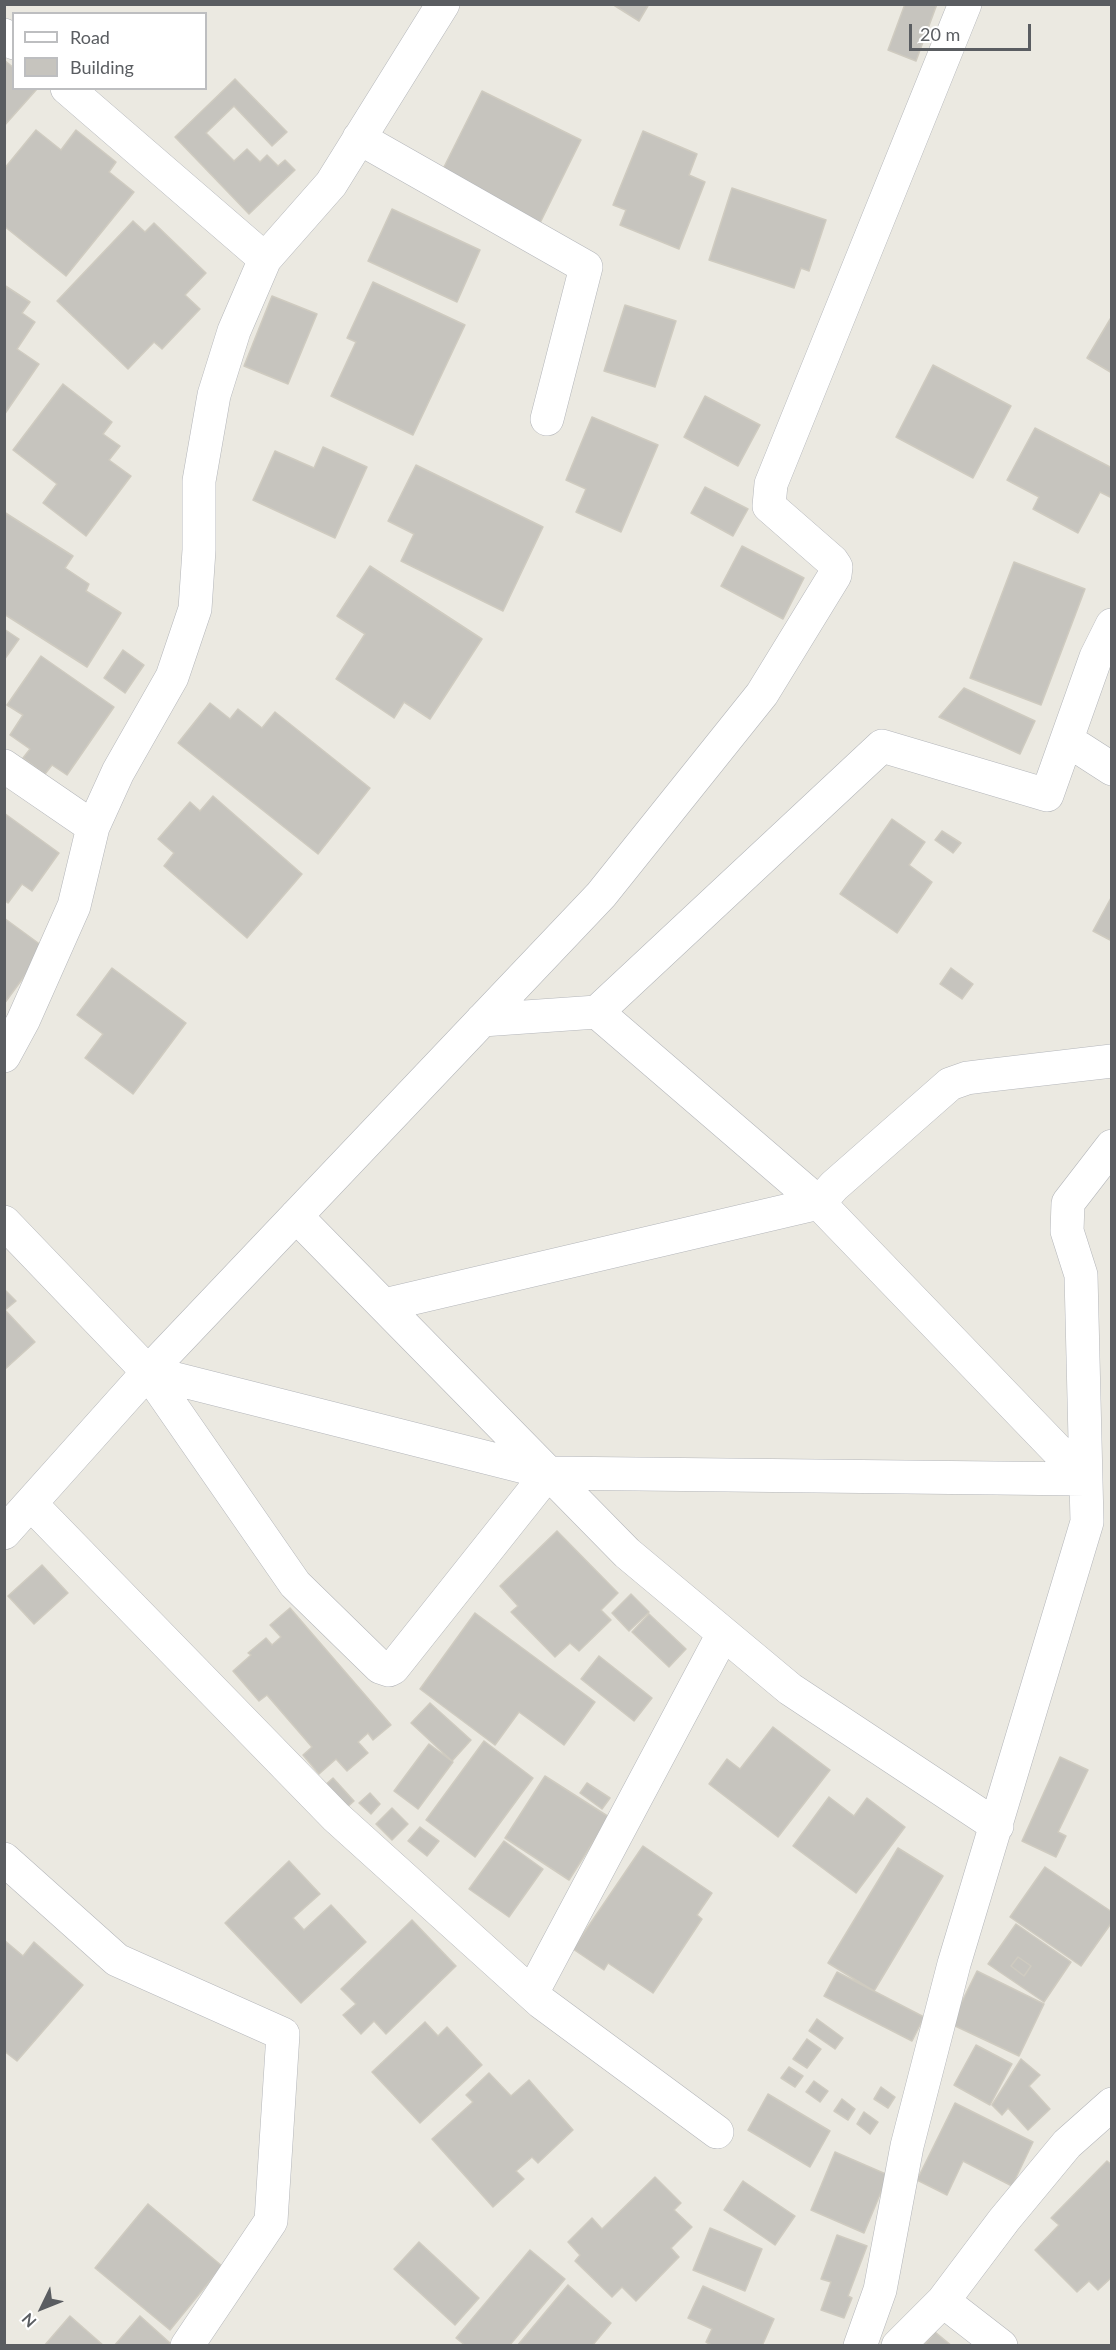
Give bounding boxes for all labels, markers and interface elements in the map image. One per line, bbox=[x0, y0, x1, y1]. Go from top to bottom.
legend bbox=[12, 12, 207, 90]
scale bar bbox=[912, 12, 1034, 50]
text: 20 m bbox=[920, 23, 960, 45]
text: Road bbox=[70, 26, 110, 48]
text: Building bbox=[70, 56, 134, 78]
north arrow bbox=[12, 2278, 72, 2338]
text: N bbox=[17, 2310, 40, 2332]

